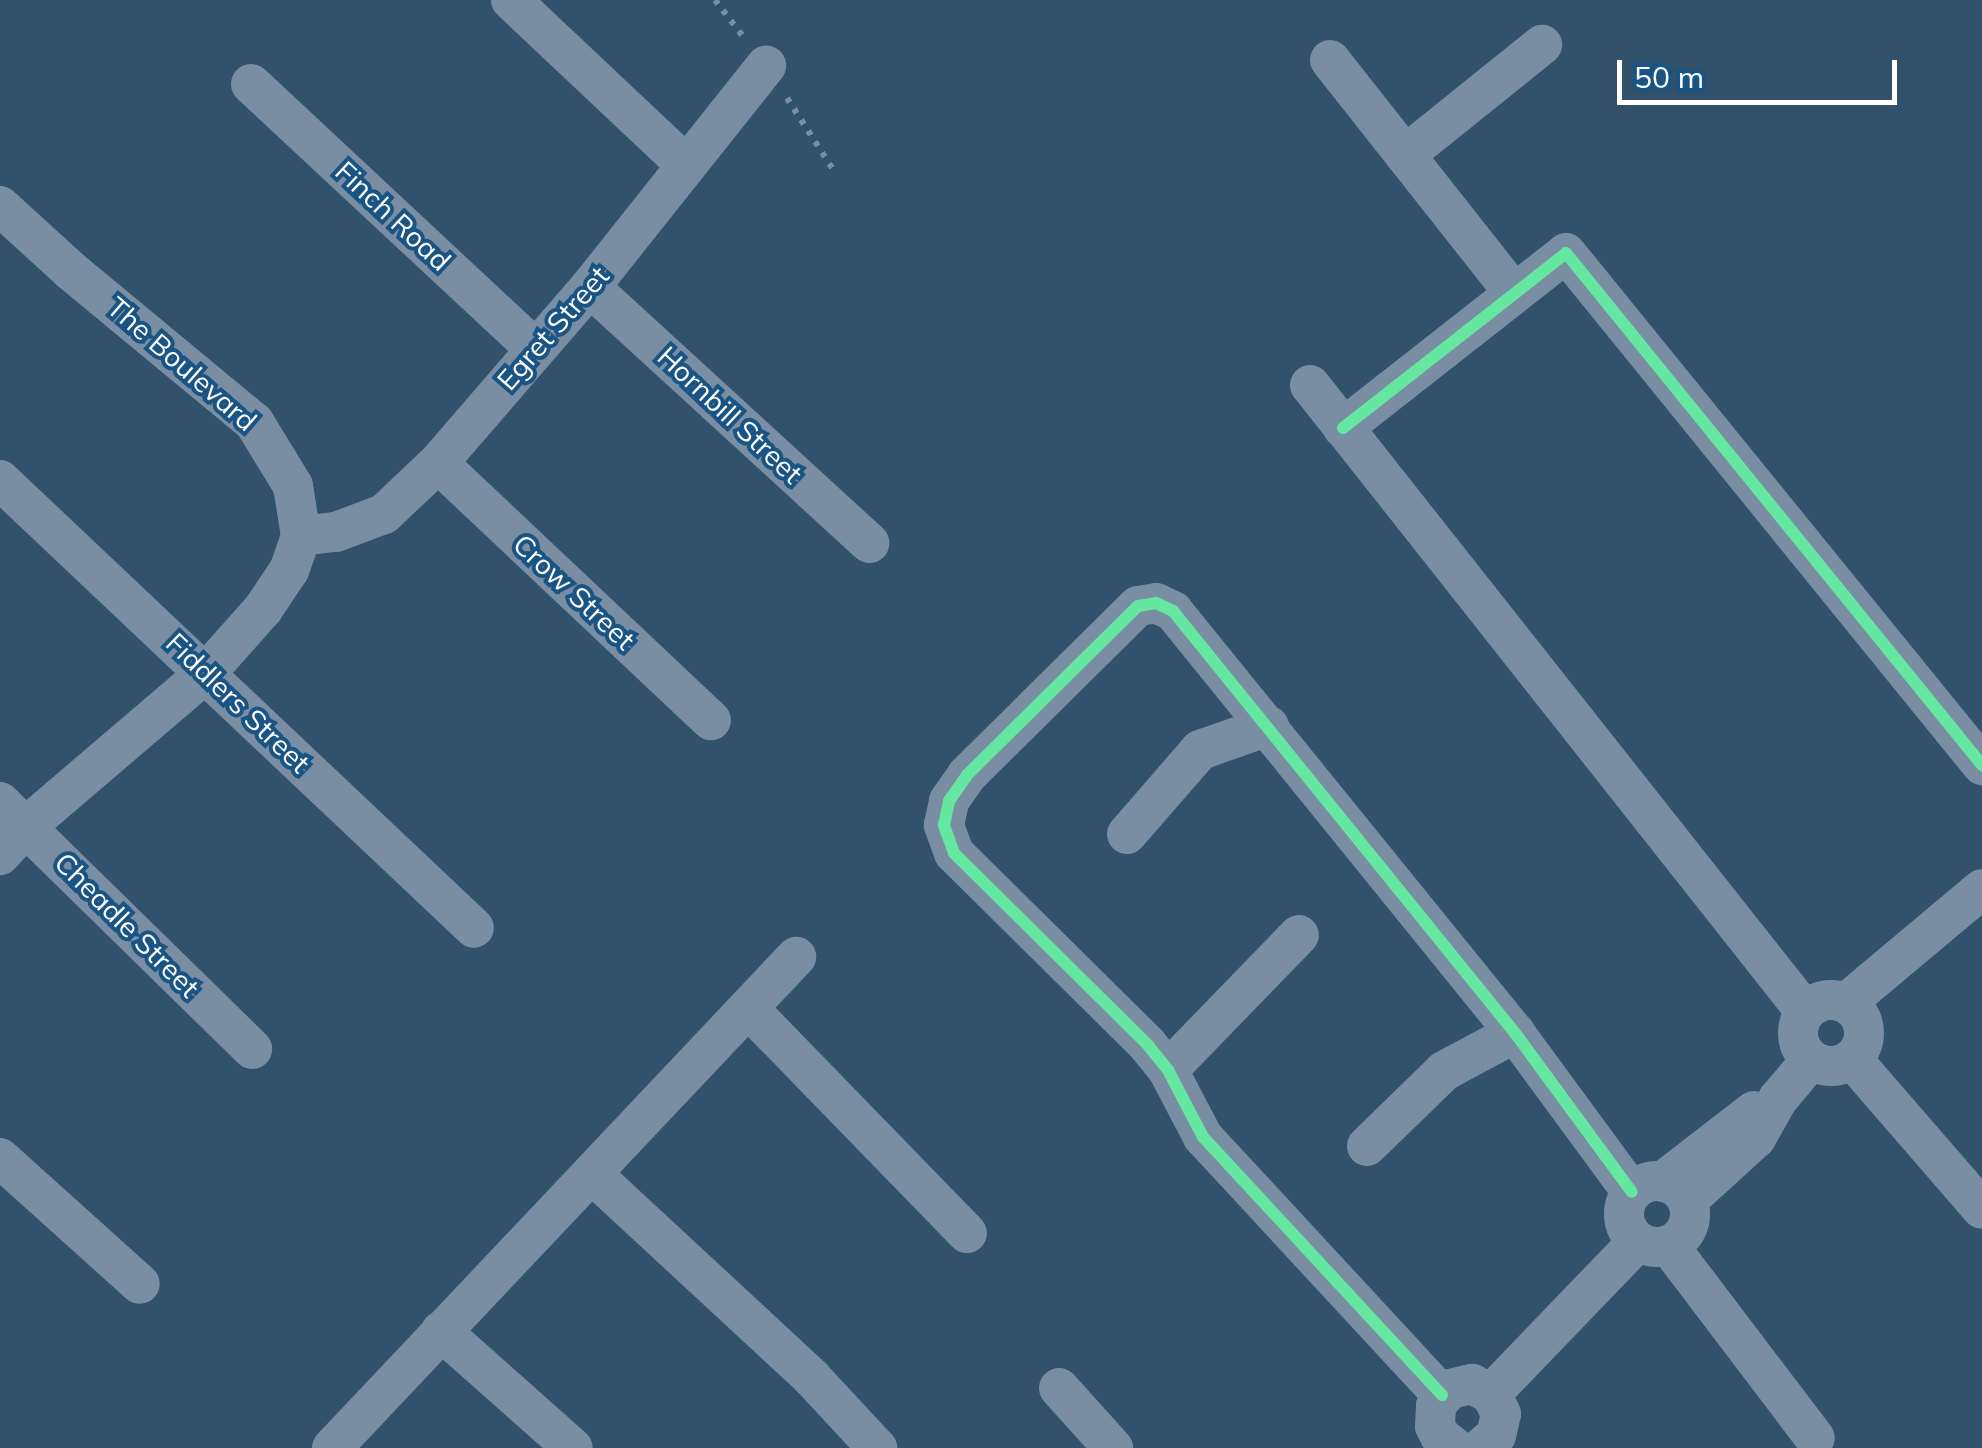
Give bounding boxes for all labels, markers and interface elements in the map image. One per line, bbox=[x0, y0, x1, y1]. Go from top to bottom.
scale bar bbox=[1622, 40, 1902, 102]
text: 50 m bbox=[1634, 58, 1704, 96]
street label: Finch Road bbox=[329, 154, 457, 278]
street label: Egret Street bbox=[490, 259, 616, 397]
street label: The Boulevard bbox=[100, 290, 264, 438]
street label: Hornbill Street bbox=[651, 339, 809, 491]
street label: Crow Street bbox=[506, 527, 642, 657]
street label: Fiddlers Street bbox=[159, 626, 317, 780]
street label: Cheadle Street bbox=[48, 846, 206, 1004]

